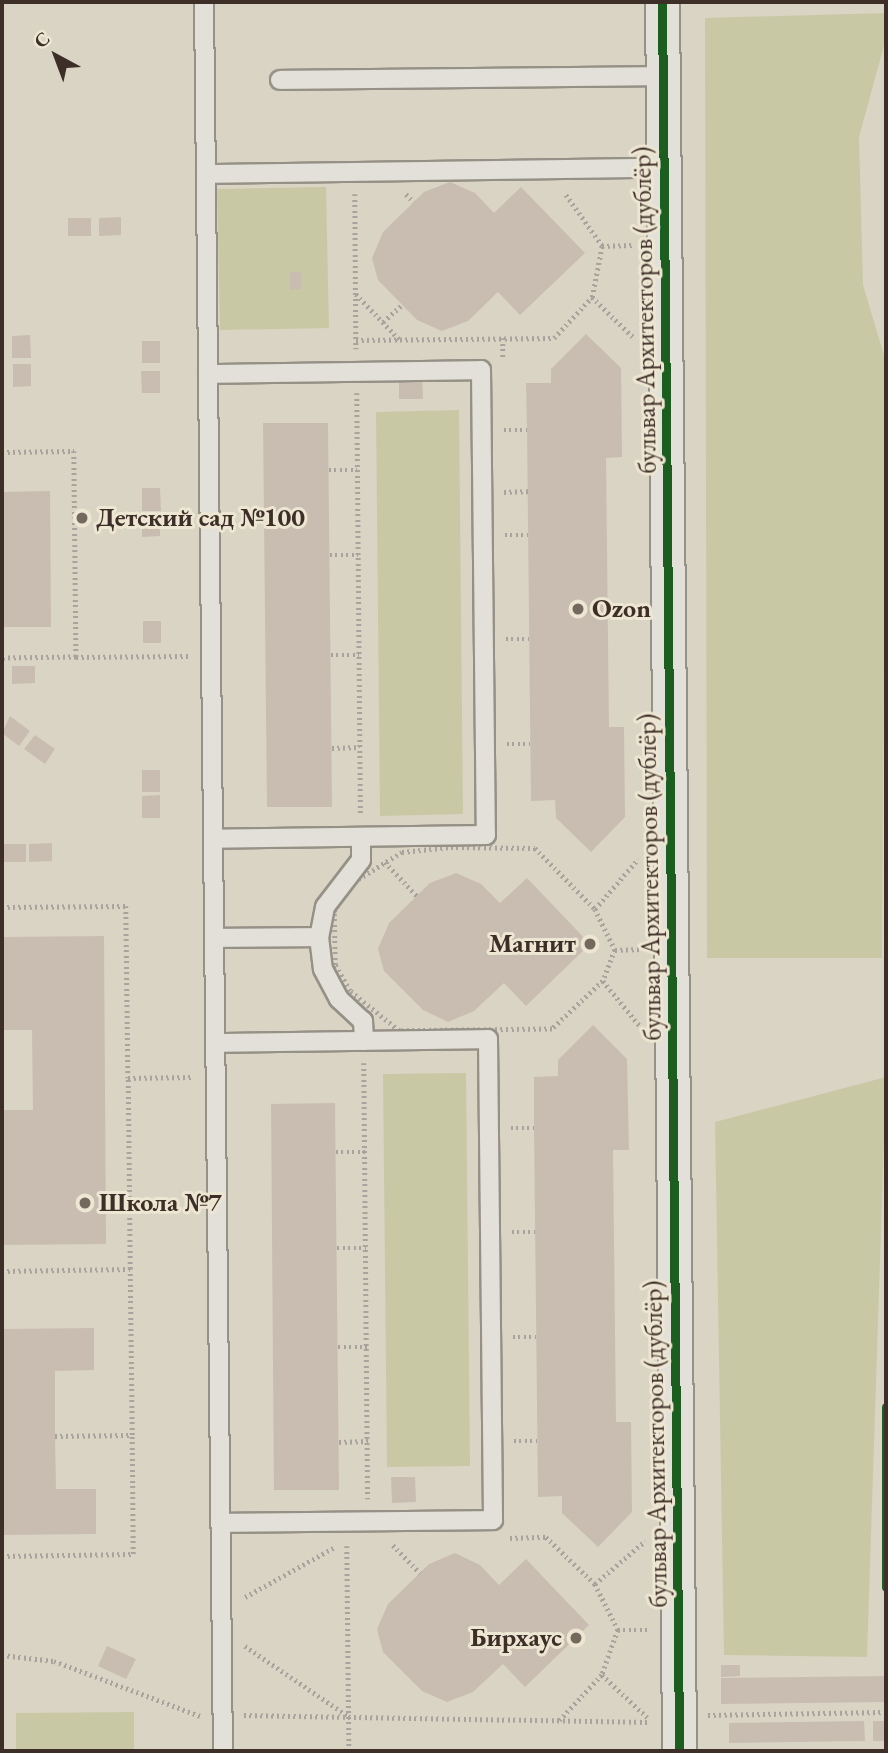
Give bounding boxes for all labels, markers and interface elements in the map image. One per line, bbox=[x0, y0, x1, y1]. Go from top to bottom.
north arrow bbox=[21, 21, 91, 91]
text: С bbox=[29, 26, 55, 54]
street label: бульвар Архитекторов (дублёр) bbox=[627, 146, 663, 474]
place label: Детский сад №100 bbox=[96, 502, 305, 534]
marker: Детский сад №100 bbox=[74, 510, 90, 526]
place label: Ozon bbox=[592, 593, 651, 625]
marker: Ozon bbox=[570, 601, 586, 617]
street label: бульвар Архитекторов (дублёр) bbox=[632, 713, 668, 1041]
place label: Магнит bbox=[489, 928, 576, 960]
marker: Магнит bbox=[582, 936, 598, 952]
place label: Школа №7 bbox=[99, 1187, 222, 1219]
marker: Школа №7 bbox=[77, 1195, 93, 1211]
street label: бульвар Архитекторов (дублёр) bbox=[638, 1280, 674, 1608]
place label: Бирхаус bbox=[470, 1622, 562, 1654]
marker: Бирхаус bbox=[568, 1630, 584, 1646]

